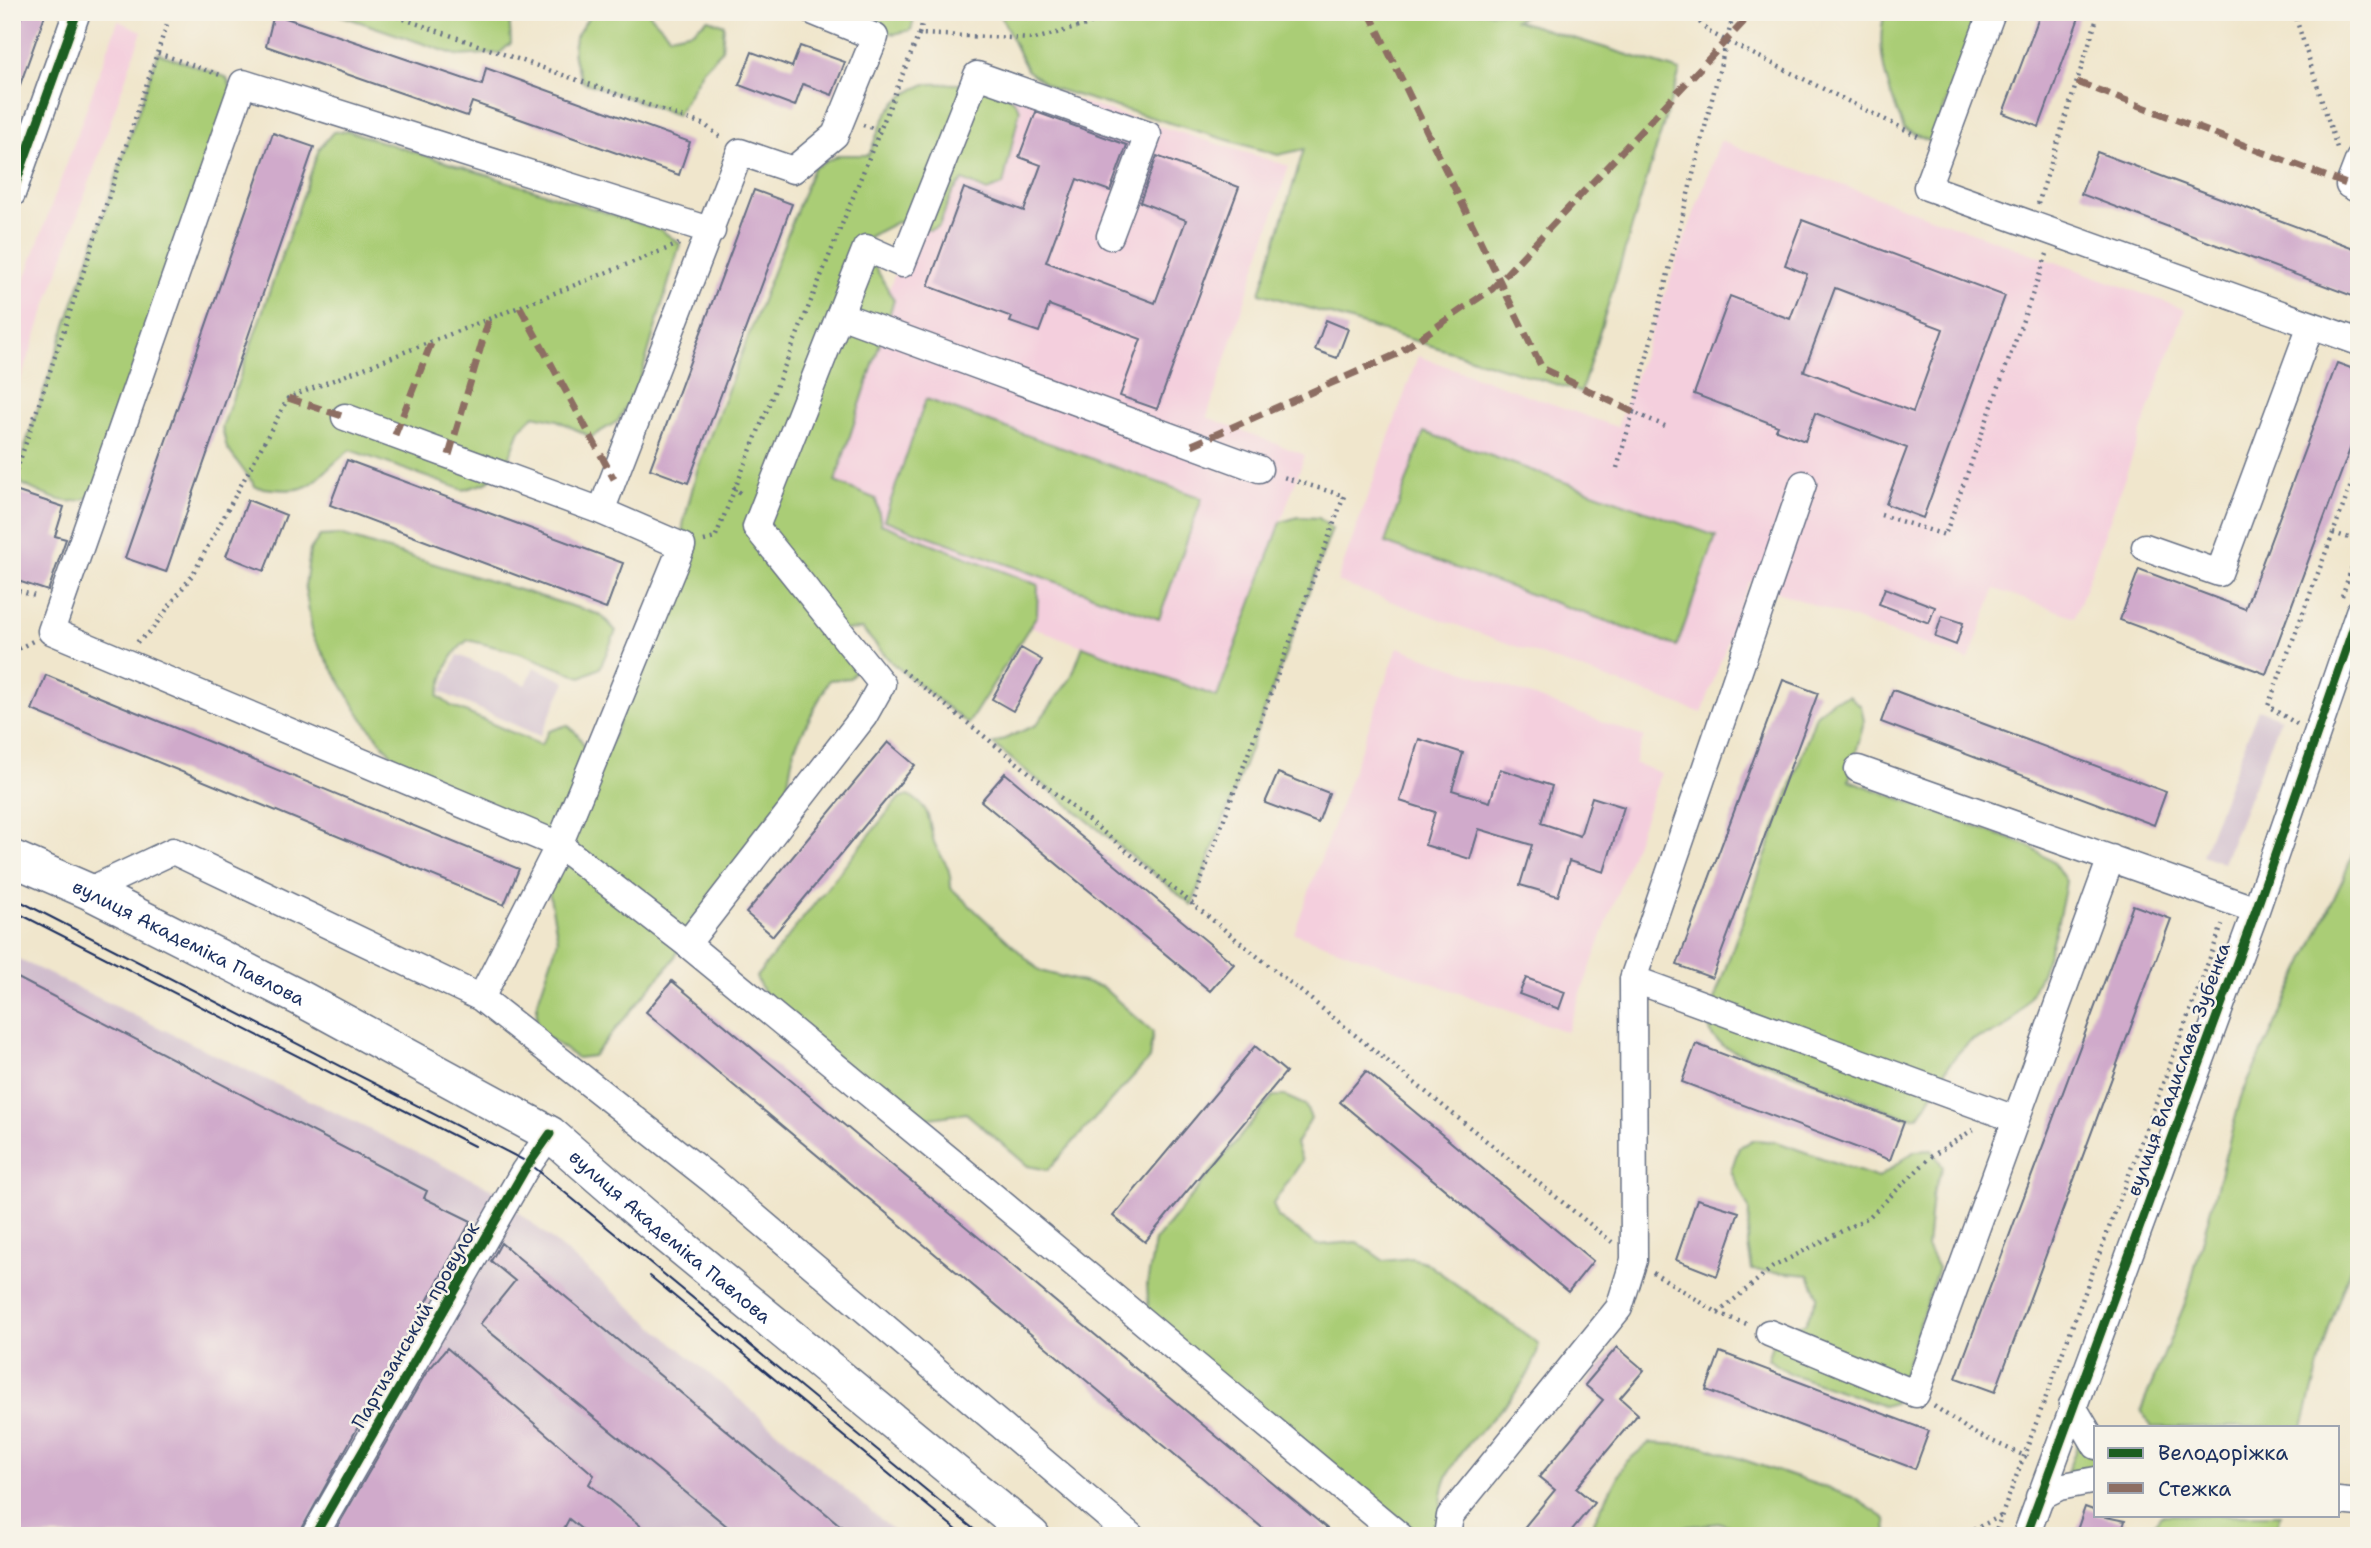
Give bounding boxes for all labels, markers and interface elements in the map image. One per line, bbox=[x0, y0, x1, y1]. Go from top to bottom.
street label: вулиця Академіка Павлова bbox=[69, 874, 309, 1012]
street label: вулиця Владислава Зубенка bbox=[2121, 939, 2236, 1199]
street label: вулиця Академіка Павлова bbox=[564, 1144, 777, 1329]
street label: Партизанський провулок bbox=[346, 1217, 485, 1433]
legend bbox=[2094, 1426, 2340, 1516]
text: Велодоріжка bbox=[2158, 1439, 2288, 1467]
text: Стежка bbox=[2158, 1475, 2231, 1503]

